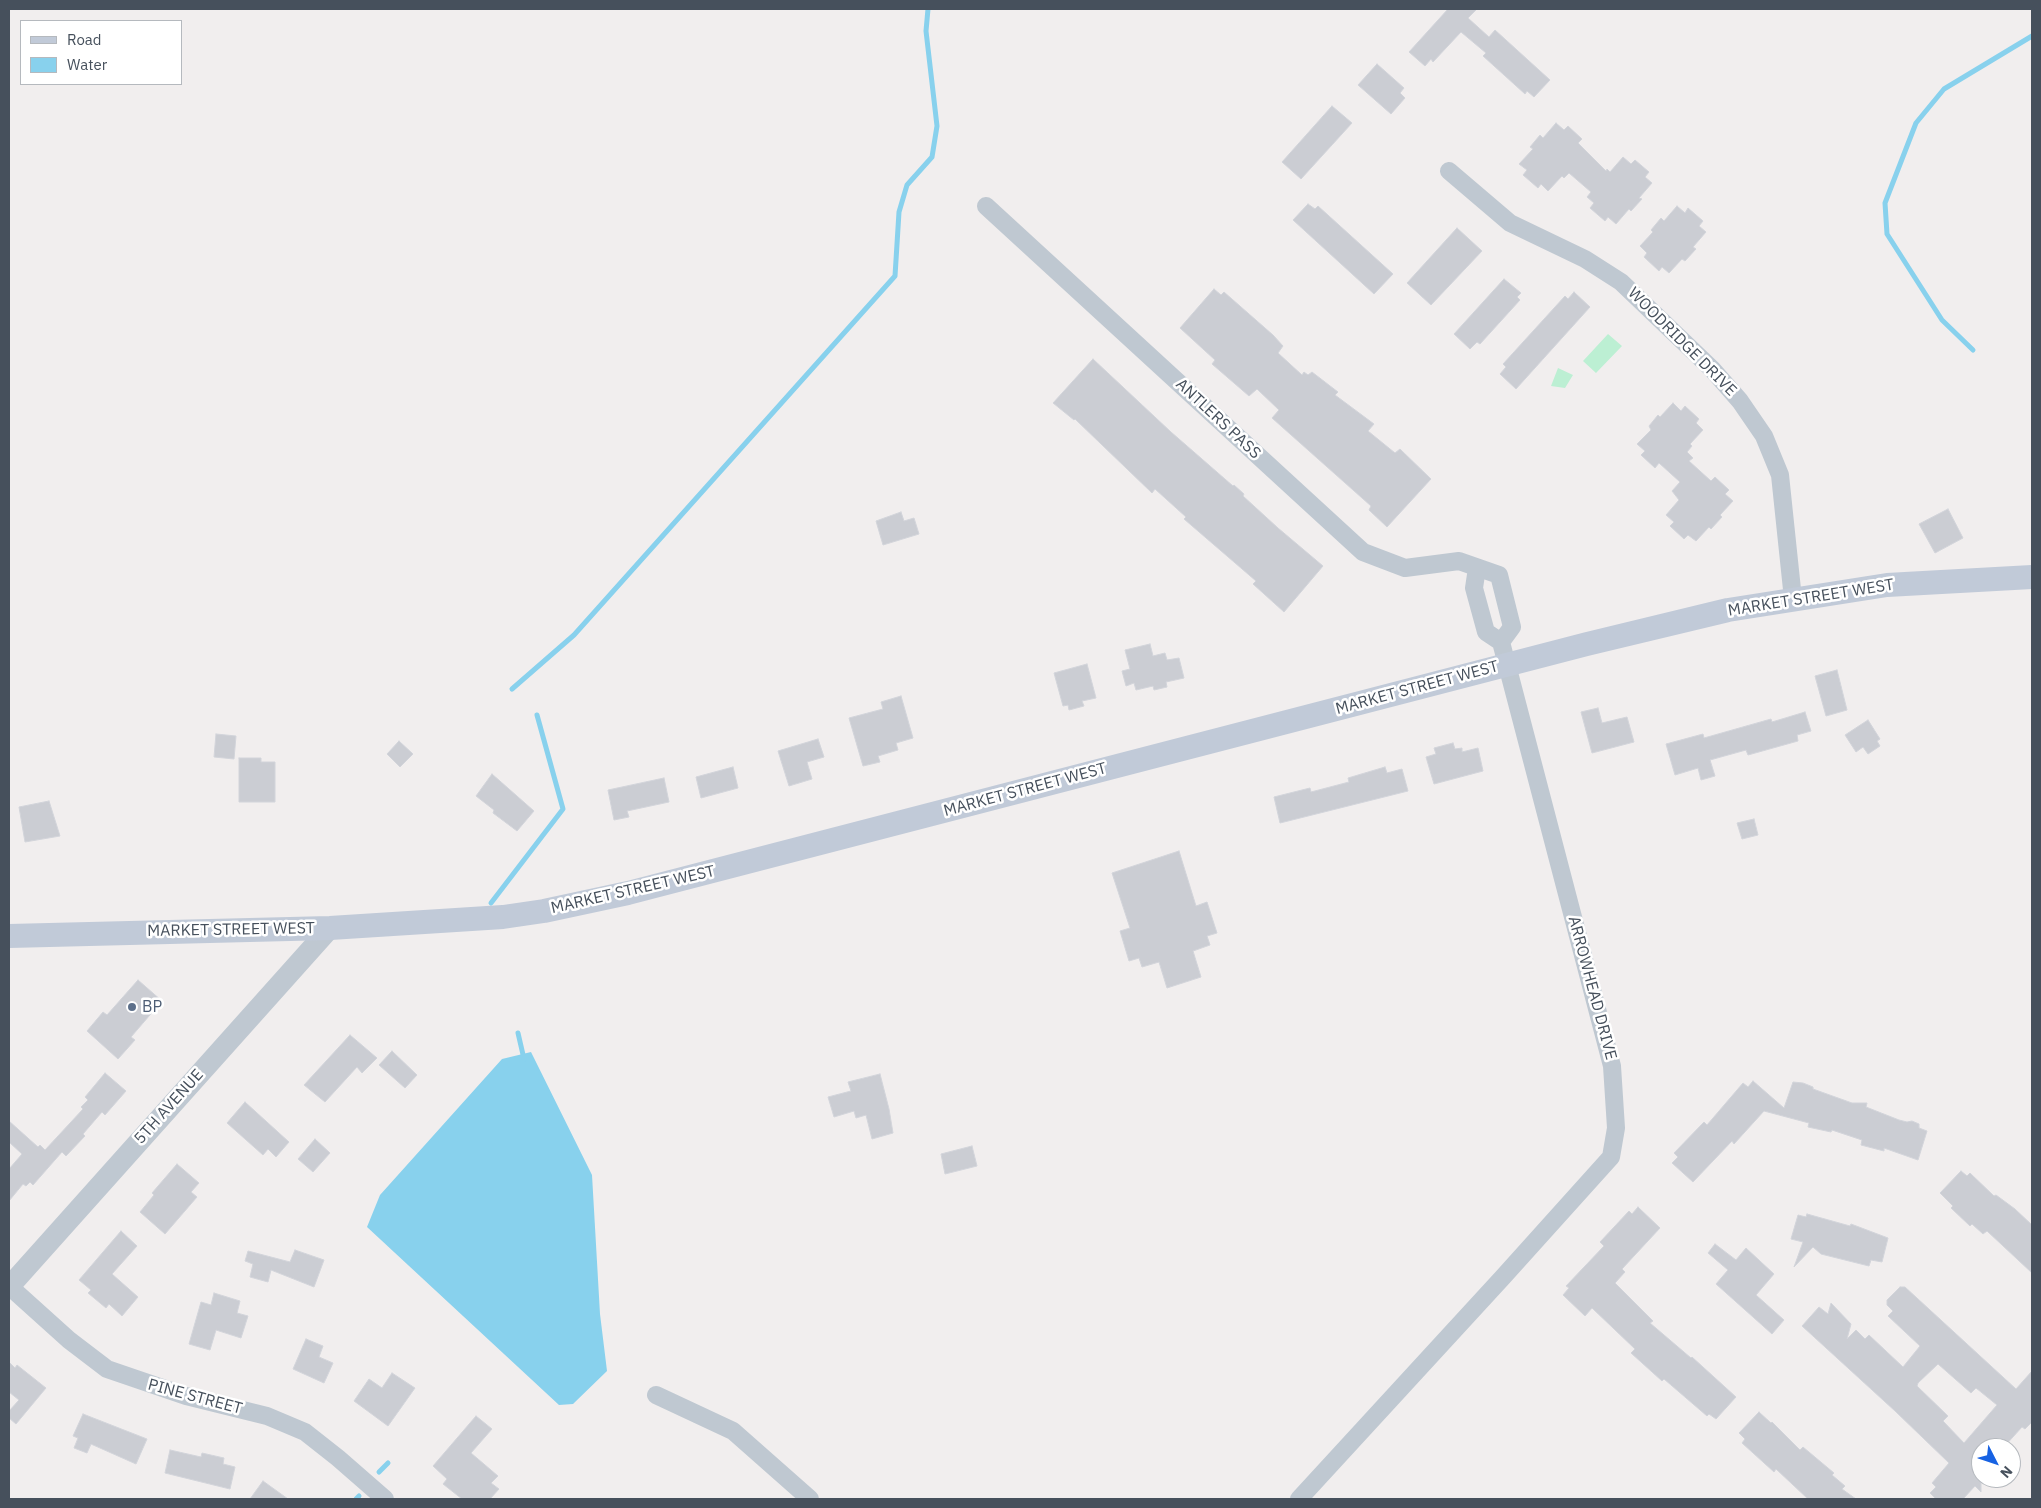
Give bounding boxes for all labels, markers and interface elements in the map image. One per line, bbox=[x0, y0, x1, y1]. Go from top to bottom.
legend bbox=[20, 20, 182, 85]
text: Road bbox=[67, 30, 102, 49]
text: Water bbox=[67, 55, 107, 74]
street label: WOODRIDGE DRIVE bbox=[1624, 284, 1740, 400]
street label: ANTLERS PASS bbox=[1172, 375, 1264, 463]
street label: MARKET STREET WEST bbox=[1727, 575, 1895, 621]
street label: MARKET STREET WEST bbox=[1333, 657, 1501, 719]
street label: MARKET STREET WEST bbox=[941, 759, 1109, 821]
street label: MARKET STREET WEST bbox=[549, 862, 717, 918]
street label: ARROWHEAD DRIVE bbox=[1564, 914, 1620, 1062]
street label: MARKET STREET WEST bbox=[147, 919, 315, 941]
place label: BP bbox=[142, 997, 162, 1017]
marker: BP bbox=[126, 1001, 138, 1013]
street label: 5TH AVENUE bbox=[130, 1066, 208, 1148]
street label: PINE STREET bbox=[146, 1375, 244, 1419]
north arrow bbox=[1971, 1438, 2021, 1488]
text: N bbox=[1996, 1462, 2017, 1482]

